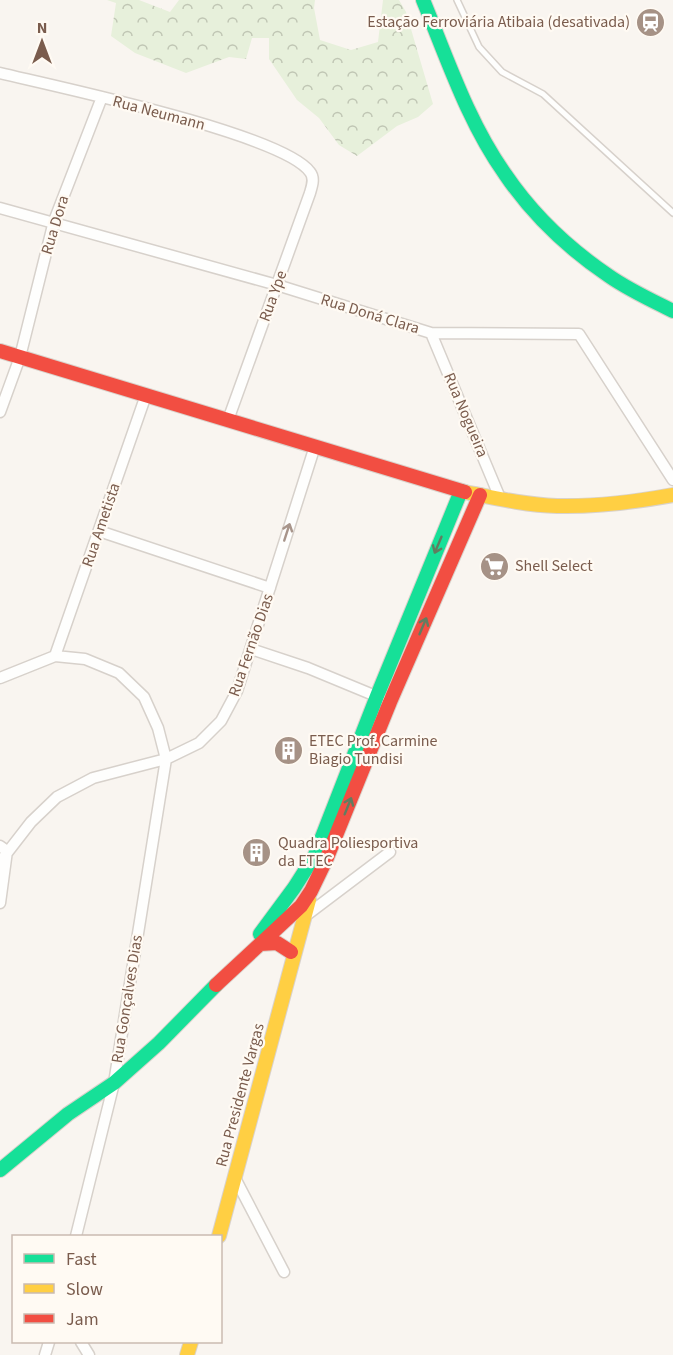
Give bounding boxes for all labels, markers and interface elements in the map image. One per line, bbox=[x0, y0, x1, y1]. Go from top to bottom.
station icon: Estação Ferroviária Atibaia (desativada) bbox=[635, 6, 667, 38]
place label: Estação Ferroviária Atibaia (desativada) bbox=[367, 11, 630, 33]
north arrow bbox=[12, 12, 72, 72]
text: N bbox=[37, 17, 47, 39]
street label: Rua Neumann bbox=[110, 90, 208, 136]
street label: Rua Dora bbox=[36, 193, 74, 257]
street label: Rua Ype bbox=[254, 267, 292, 325]
street label: Rua Doná Clara bbox=[318, 289, 422, 339]
street label: Rua Nogueira bbox=[438, 369, 494, 461]
street label: Rua Ametista bbox=[76, 480, 126, 570]
one-way arrow bbox=[283, 523, 294, 542]
one-way arrow bbox=[432, 535, 443, 553]
supermarket icon: Shell Select bbox=[478, 550, 510, 582]
place label: Shell Select bbox=[515, 555, 593, 577]
street label: Rua Fernão Dias bbox=[223, 590, 279, 699]
one-way arrow bbox=[418, 617, 429, 635]
place label: ETEC Prof. Carmine Biagio Tundisi bbox=[309, 730, 438, 770]
building icon: ETEC Prof. Carmine Biagio Tundisi bbox=[272, 734, 304, 766]
one-way arrow bbox=[343, 797, 354, 815]
place label: Quadra Poliesportiva da ETEC bbox=[278, 832, 418, 872]
building icon: Quadra Poliesportiva da ETEC bbox=[241, 836, 273, 868]
street label: Rua Gonçalves Dias bbox=[106, 933, 148, 1065]
street label: Rua Presidente Vargas bbox=[210, 1020, 270, 1169]
legend bbox=[12, 1235, 222, 1343]
text: Fast bbox=[66, 1247, 97, 1272]
text: Slow bbox=[66, 1277, 103, 1302]
text: Jam bbox=[66, 1307, 99, 1332]

